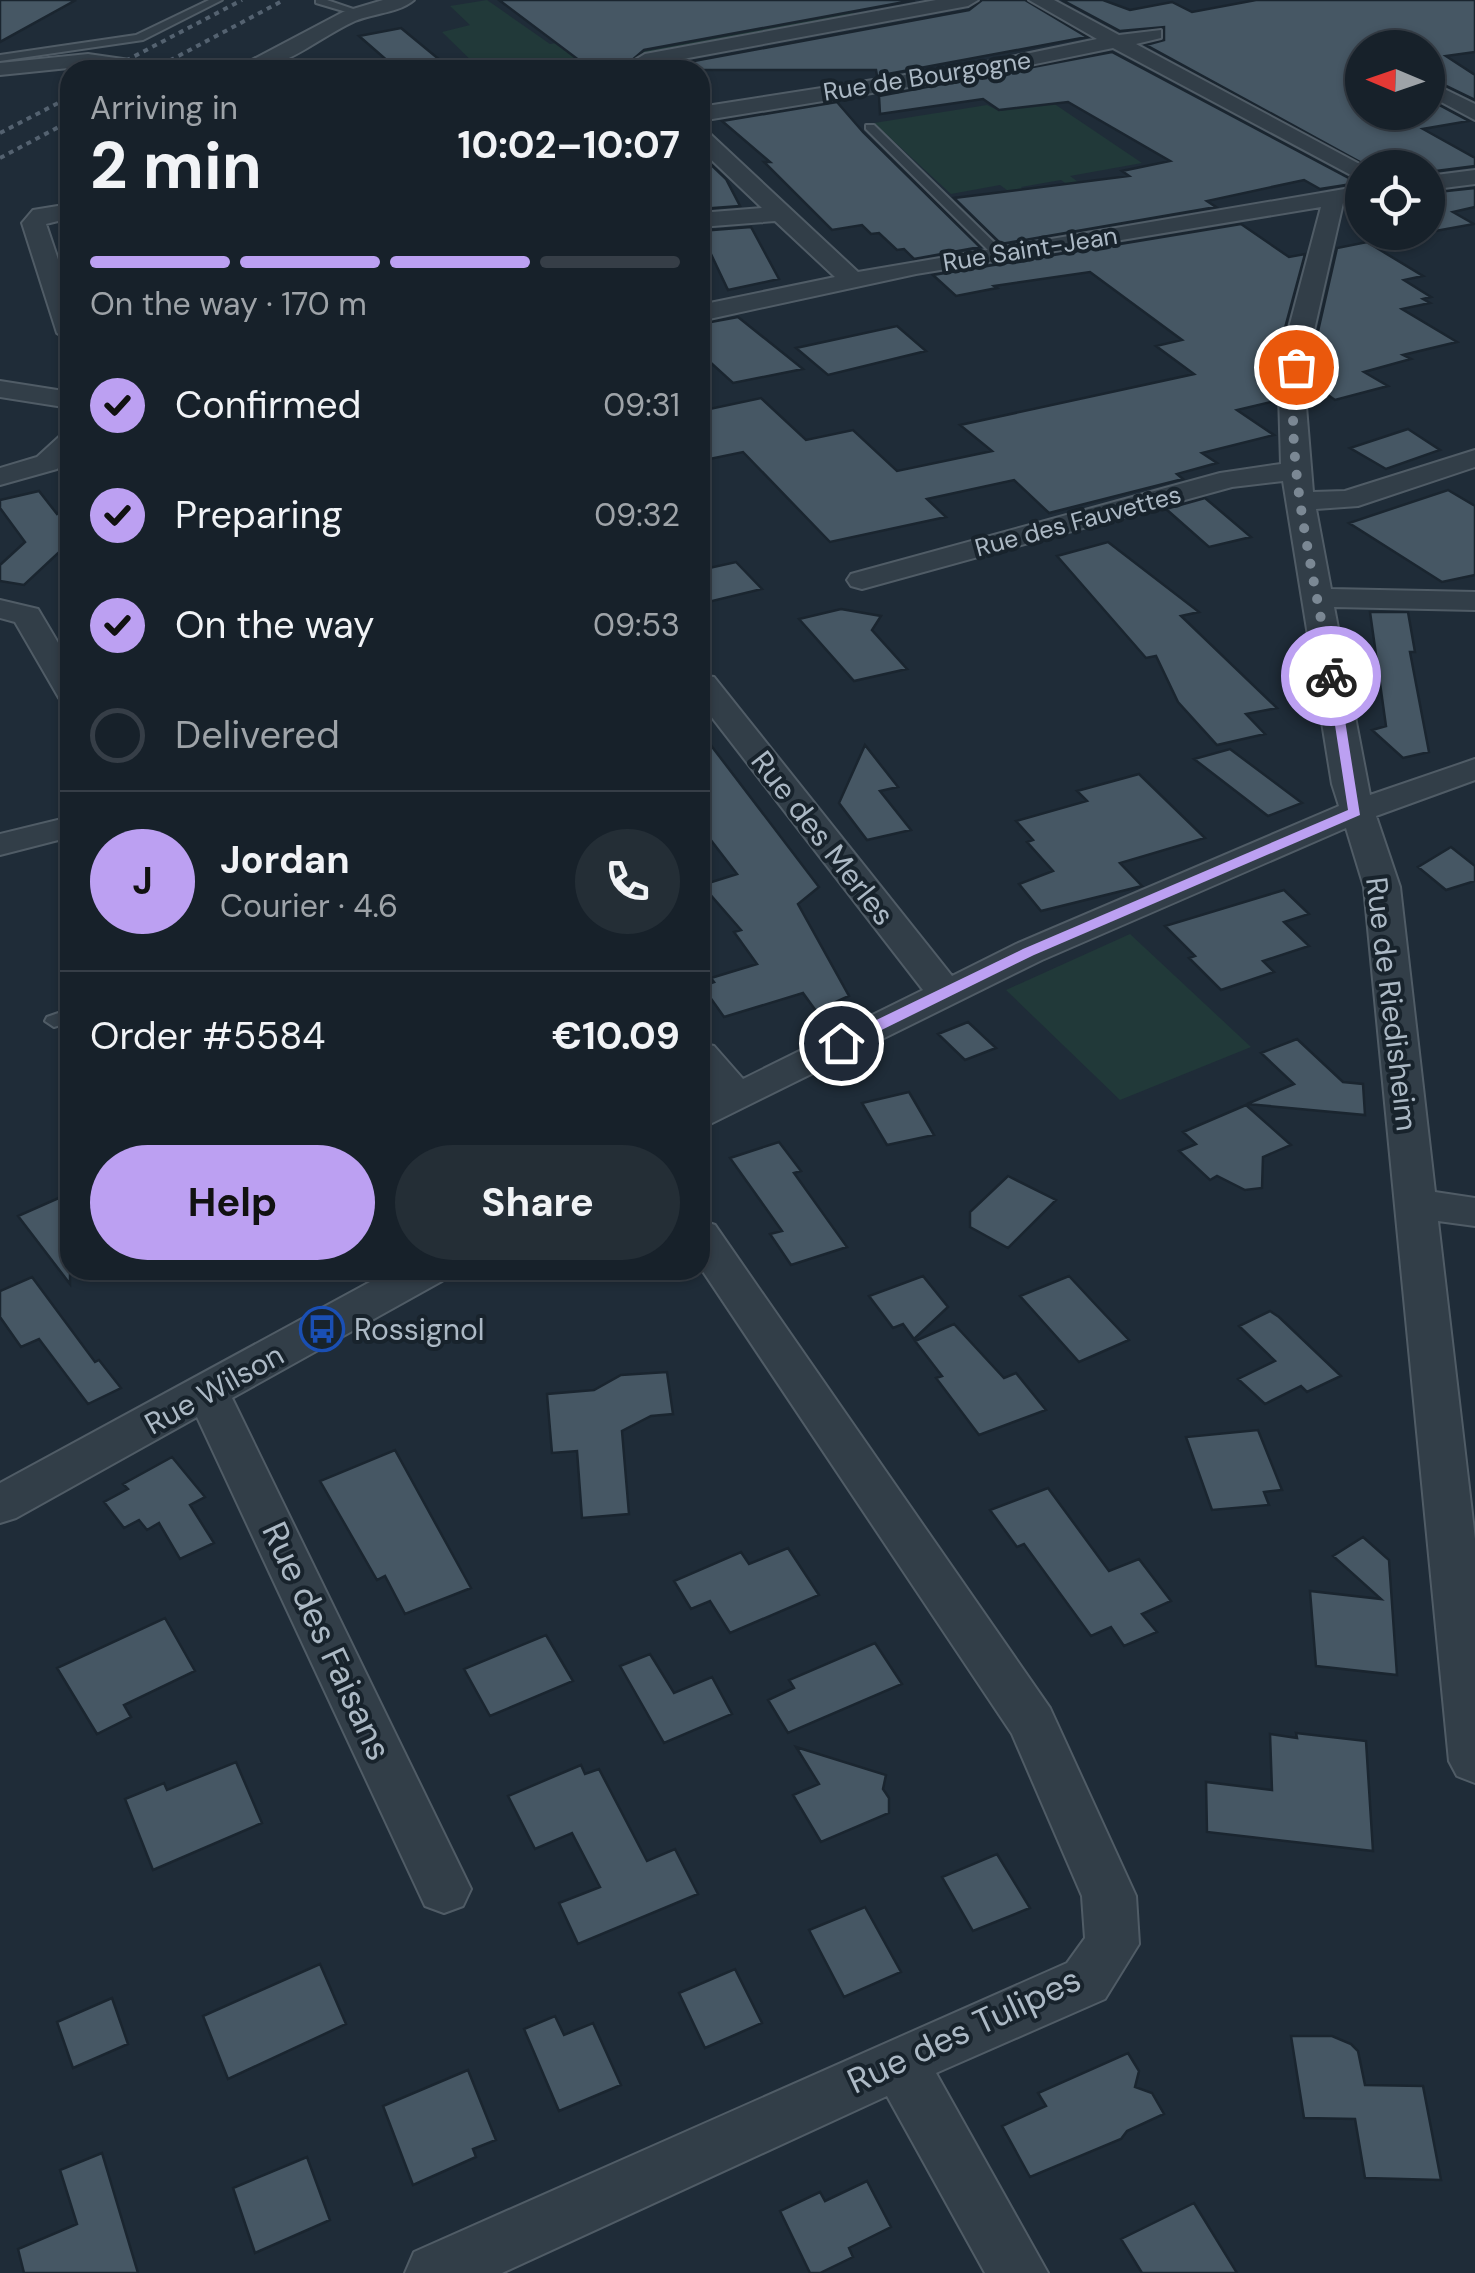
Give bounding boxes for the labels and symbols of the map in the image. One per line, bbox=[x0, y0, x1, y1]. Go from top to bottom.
north arrow bbox=[1345, 30, 1445, 130]
street label: Rue de Bourgogne bbox=[821, 43, 1033, 109]
street label: Rue Saint-Jean bbox=[940, 219, 1120, 279]
pin bbox=[1254, 325, 1339, 410]
street label: Rue des Fauvettes bbox=[971, 478, 1185, 564]
courier bbox=[1281, 626, 1381, 726]
street label: Rue des Merles bbox=[743, 743, 903, 933]
street label: Rue de Riedisheim bbox=[1357, 875, 1427, 1133]
pin bbox=[799, 1001, 884, 1086]
bus stop icon: Rossignol bbox=[299, 1306, 345, 1352]
place label: Rossignol bbox=[354, 1310, 484, 1349]
street label: Rue Wilson bbox=[138, 1335, 290, 1443]
street label: Rue des Faisans bbox=[252, 1514, 402, 1768]
street label: Rue des Tulipes bbox=[840, 1956, 1088, 2104]

